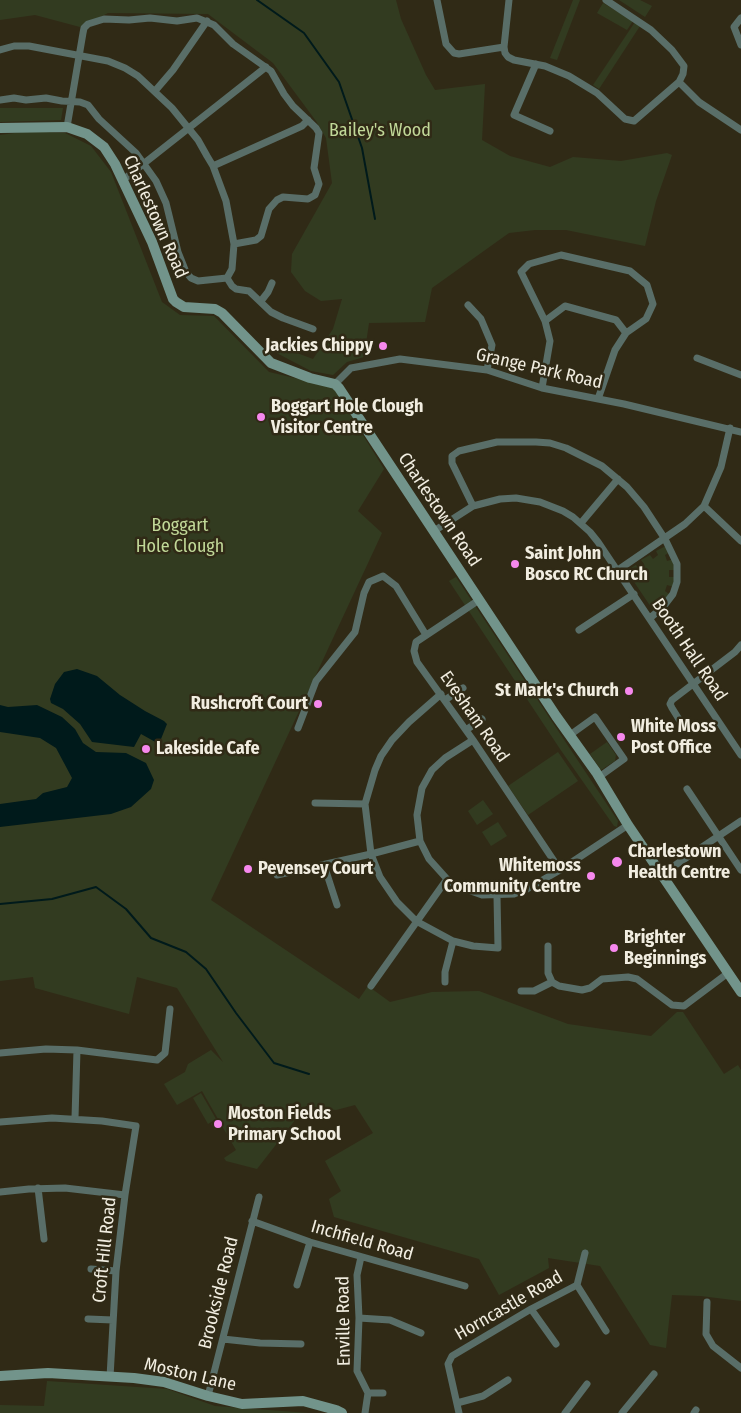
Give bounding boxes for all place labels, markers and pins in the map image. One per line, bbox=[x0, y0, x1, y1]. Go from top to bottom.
place label: Jackies Chippy bbox=[265, 335, 373, 357]
marker: Jackies Chippy bbox=[377, 340, 389, 352]
place label: Boggart Hole Clough Visitor Centre bbox=[271, 396, 423, 438]
marker: Boggart Hole Clough Visitor Centre bbox=[255, 411, 267, 423]
place label: Saint John Bosco RC Church bbox=[525, 543, 648, 586]
marker: Saint John Bosco RC Church bbox=[509, 558, 521, 570]
place label: St Mark's Church bbox=[495, 680, 619, 702]
marker: St Mark's Church bbox=[623, 685, 635, 697]
place label: Rushcroft Court bbox=[191, 693, 308, 715]
marker: Rushcroft Court bbox=[312, 698, 324, 710]
place label: White Moss Post Office bbox=[631, 716, 716, 759]
marker: White Moss Post Office bbox=[615, 731, 627, 743]
place label: Lakeside Cafe bbox=[156, 738, 260, 760]
marker: Lakeside Cafe bbox=[140, 743, 152, 755]
place label: Charlestown Health Centre bbox=[628, 841, 730, 884]
place label: Whitemoss Community Centre bbox=[444, 855, 581, 898]
marker: Charlestown Health Centre bbox=[610, 855, 624, 869]
place label: Pevensey Court bbox=[258, 858, 373, 880]
marker: Pevensey Court bbox=[242, 863, 254, 875]
marker: Whitemoss Community Centre bbox=[585, 870, 597, 882]
place label: Brighter Beginnings bbox=[624, 927, 706, 970]
marker: Brighter Beginnings bbox=[608, 942, 620, 954]
place label: Moston Fields Primary School bbox=[228, 1103, 341, 1146]
marker: Moston Fields Primary School bbox=[212, 1118, 224, 1130]

